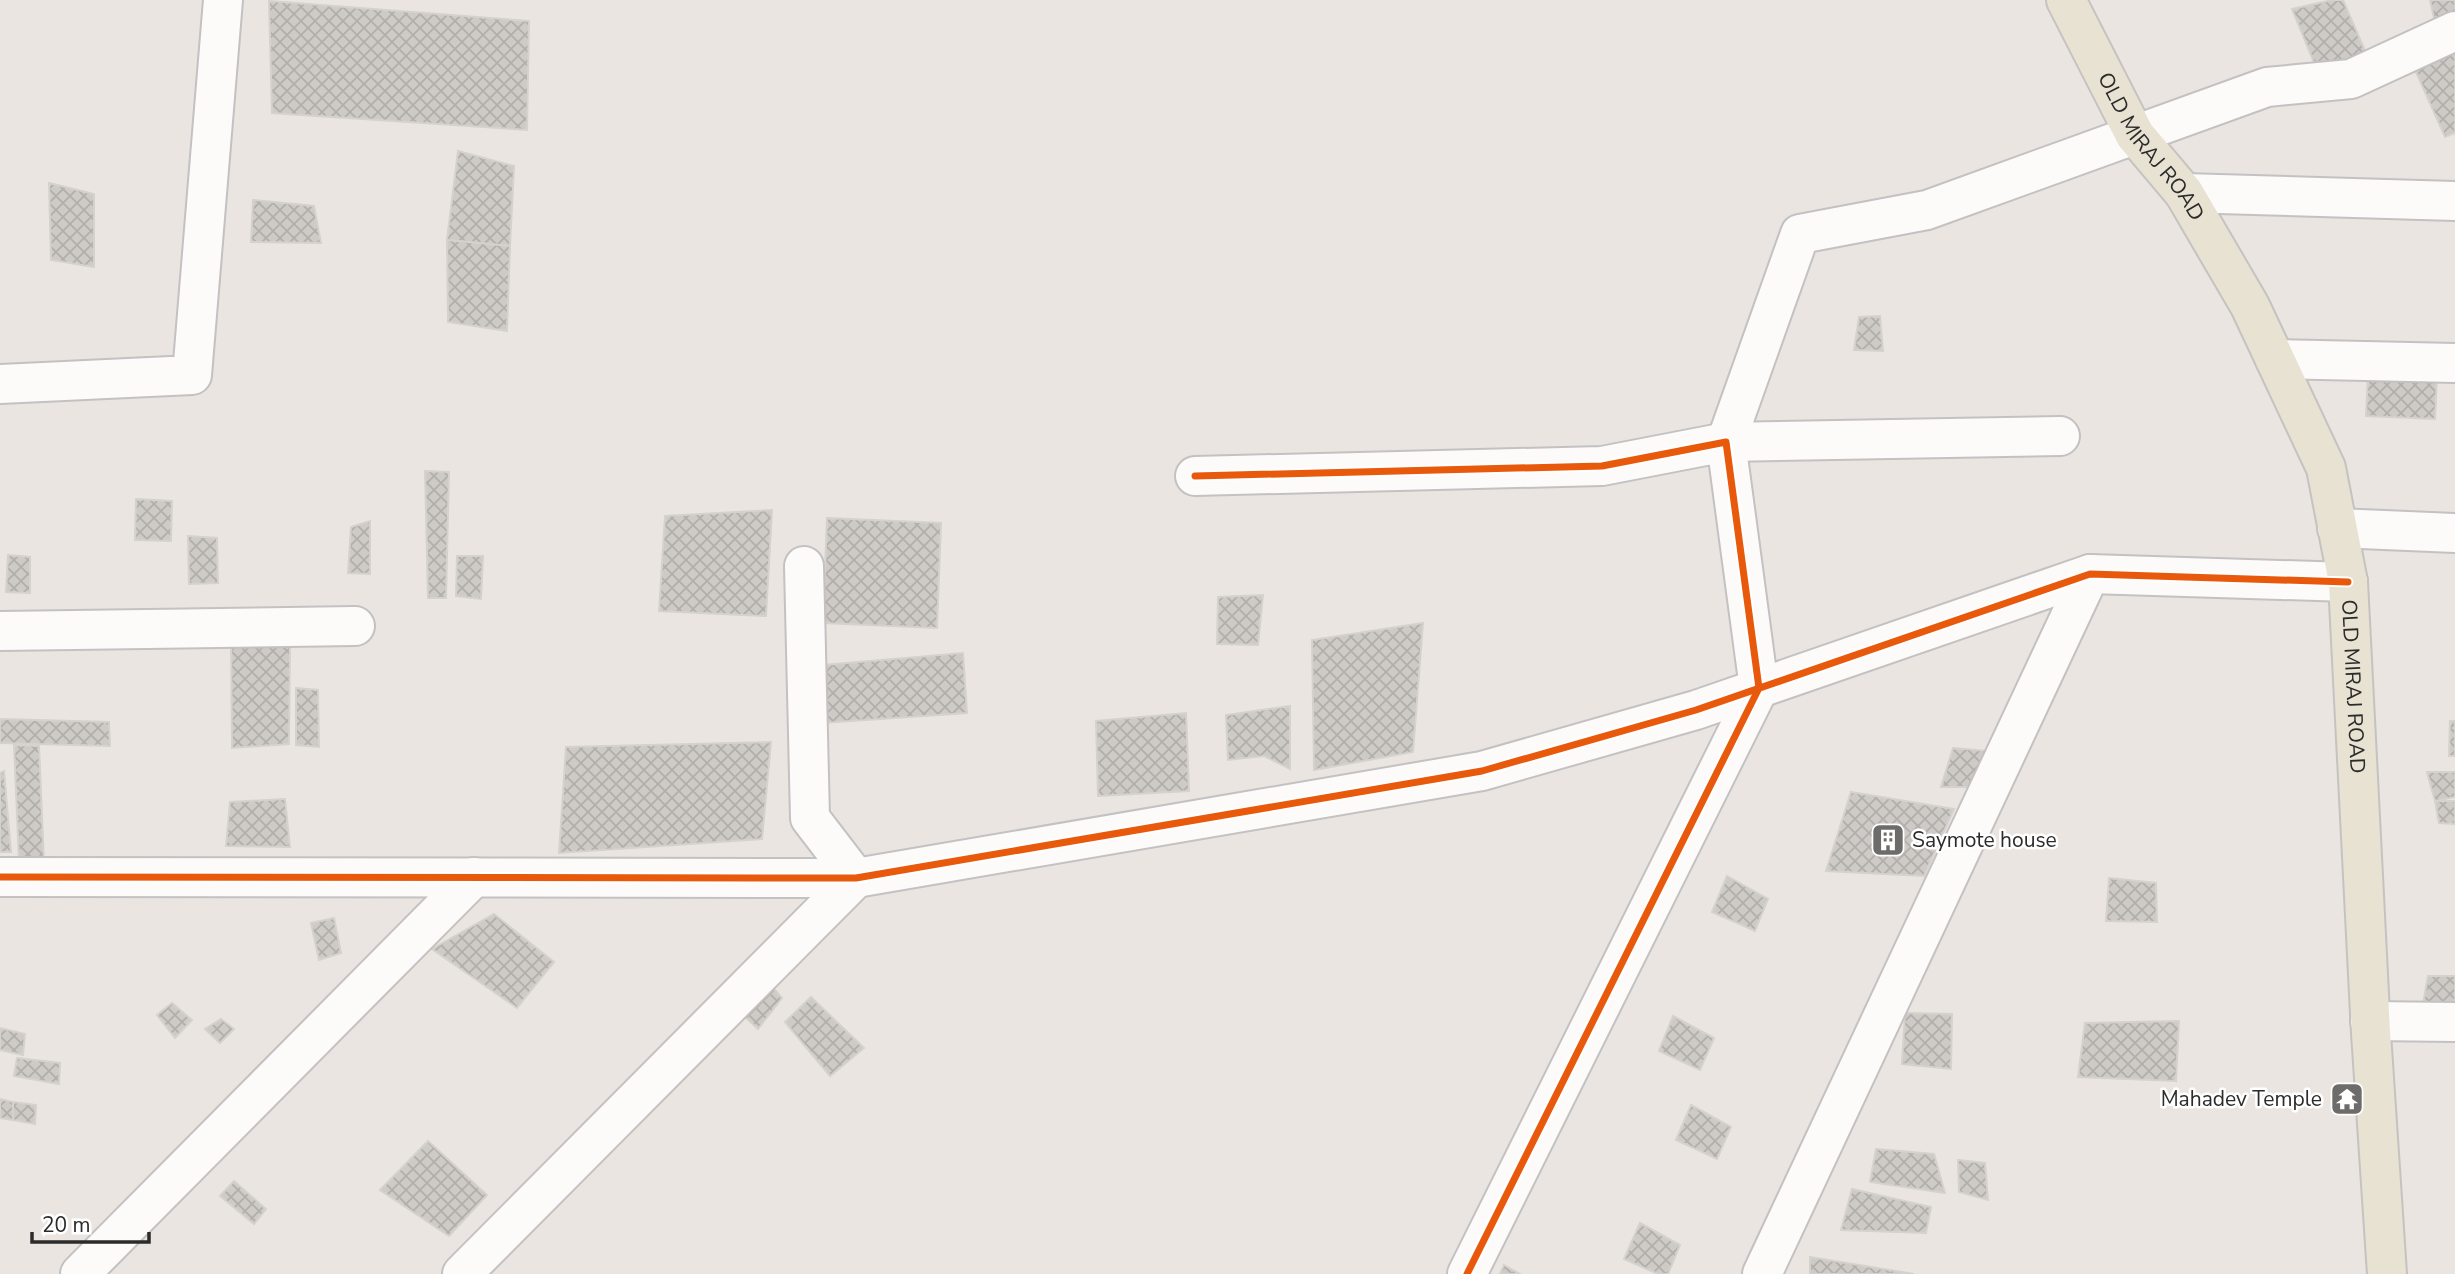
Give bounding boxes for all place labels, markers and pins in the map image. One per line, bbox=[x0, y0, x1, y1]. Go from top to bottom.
building icon: Saymote house bbox=[1869, 821, 1907, 859]
place label: Saymote house bbox=[1912, 826, 2057, 854]
temple icon: Mahadev Temple bbox=[2328, 1080, 2366, 1118]
place label: Mahadev Temple bbox=[2161, 1085, 2322, 1113]

